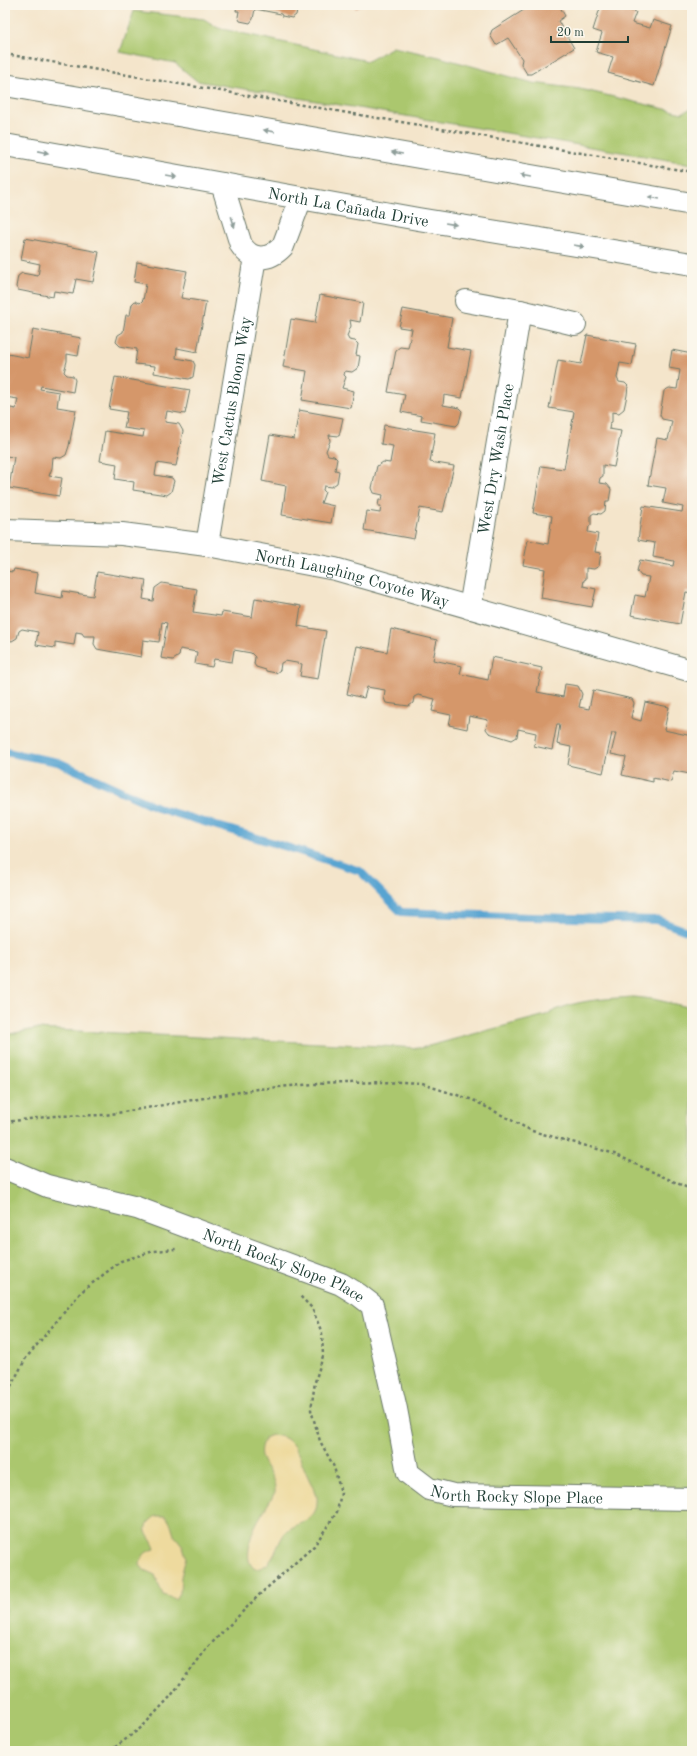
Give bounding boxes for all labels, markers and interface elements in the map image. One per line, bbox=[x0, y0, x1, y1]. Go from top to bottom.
scale bar bbox=[551, 18, 628, 44]
text: 20 m bbox=[557, 27, 584, 39]
one-way arrow bbox=[263, 128, 275, 134]
one-way arrow bbox=[37, 149, 49, 155]
one-way arrow bbox=[391, 150, 403, 156]
one-way arrow bbox=[519, 172, 532, 178]
one-way arrow bbox=[165, 173, 177, 179]
street label: North La Cañada Drive bbox=[266, 186, 430, 231]
one-way arrow bbox=[647, 195, 660, 201]
one-way arrow bbox=[230, 216, 236, 228]
one-way arrow bbox=[445, 222, 457, 228]
one-way arrow bbox=[573, 243, 585, 249]
street label: West Cactus Bloom Way bbox=[211, 315, 255, 487]
street label: West Dry Wash Place bbox=[476, 382, 518, 536]
street label: North Laughing Coyote Way bbox=[254, 548, 452, 611]
street label: North Rocky Slope Place bbox=[200, 1227, 367, 1306]
street label: North Rocky Slope Place bbox=[428, 1484, 603, 1508]

